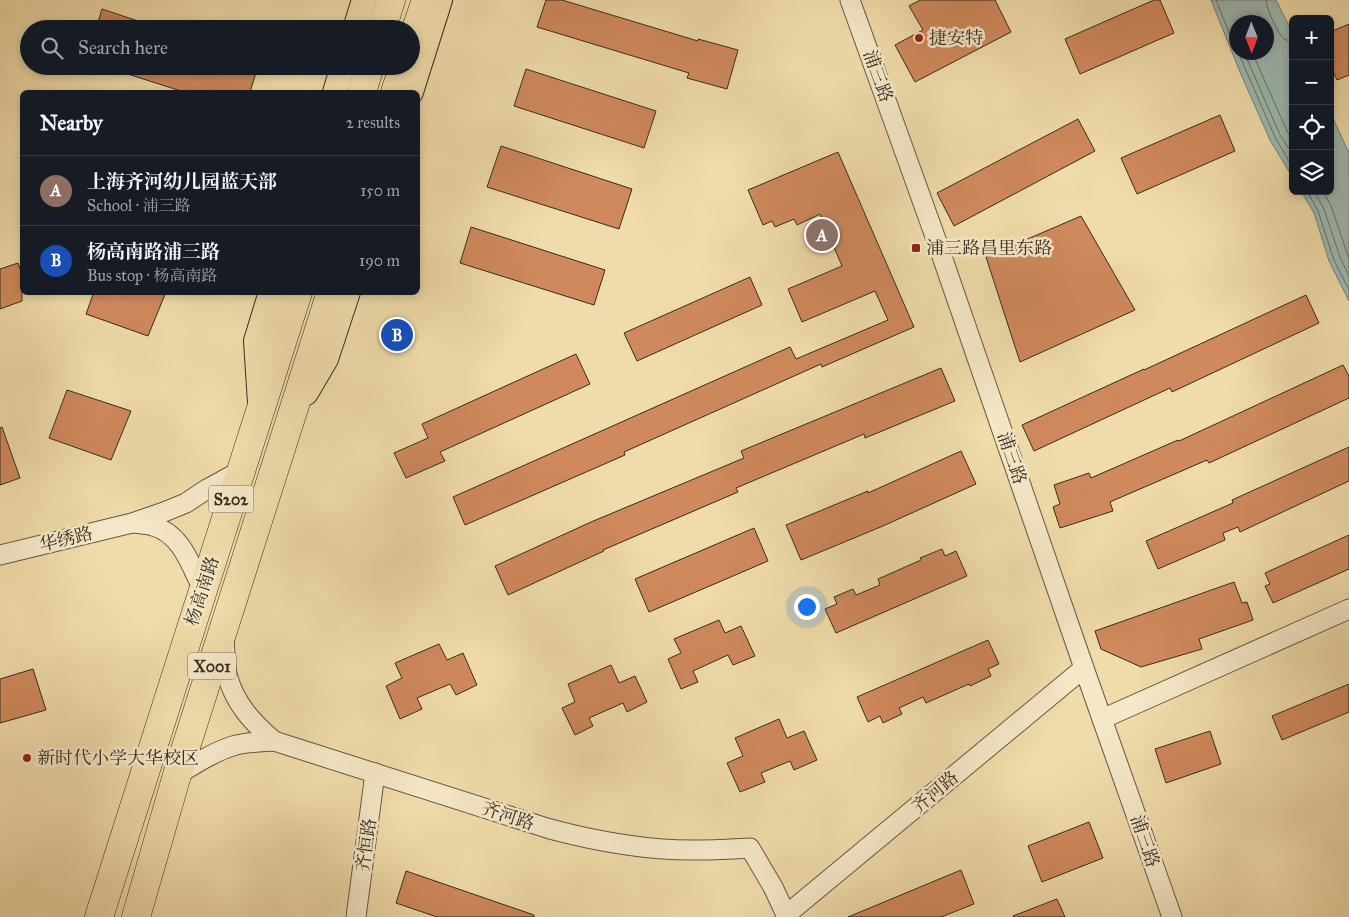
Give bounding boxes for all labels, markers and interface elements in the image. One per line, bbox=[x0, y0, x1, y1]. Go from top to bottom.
north arrow bbox=[1229, 15, 1274, 60]
map controls bbox=[1289, 15, 1334, 195]
button: + bbox=[1289, 15, 1334, 60]
search box bbox=[20, 20, 420, 75]
place label: 捷安特 bbox=[929, 27, 983, 49]
marker: 捷安特 bbox=[913, 32, 925, 44]
icon: search bbox=[38, 34, 66, 62]
text: Search here bbox=[78, 36, 168, 59]
street label: 浦三路 bbox=[858, 47, 898, 105]
button: − bbox=[1289, 60, 1334, 105]
button: locate bbox=[1289, 105, 1334, 150]
text: Nearby bbox=[40, 110, 103, 136]
text: 2 results bbox=[346, 113, 400, 132]
button: layers bbox=[1289, 150, 1334, 195]
text: 上海齐河幼儿园蓝天部 bbox=[87, 170, 277, 193]
text: A bbox=[51, 181, 61, 200]
text: 150 m bbox=[360, 181, 400, 200]
text: School · 浦三路 bbox=[87, 196, 191, 215]
pin: A bbox=[806, 216, 838, 254]
place label: 浦三路昌里东路 bbox=[926, 237, 1052, 259]
text: 杨高南路浦三路 bbox=[87, 240, 220, 263]
marker: 浦三路昌里东路 bbox=[910, 242, 922, 254]
text: B bbox=[51, 251, 61, 270]
text: 190 m bbox=[359, 251, 400, 270]
text: Bus stop · 杨高南路 bbox=[87, 266, 217, 285]
pin: B bbox=[381, 316, 413, 354]
street label: 浦三路 bbox=[993, 429, 1031, 487]
road number: S202 bbox=[208, 486, 254, 512]
street label: 华绣路 bbox=[37, 522, 95, 556]
street label: 杨高南路 bbox=[180, 553, 224, 629]
your location bbox=[794, 594, 820, 620]
road number: X001 bbox=[188, 652, 236, 679]
place label: 新时代小学大华校区 bbox=[37, 747, 199, 769]
marker: 新时代小学大华校区 bbox=[21, 752, 33, 764]
street label: 齐河路 bbox=[907, 766, 963, 818]
street label: 齐河路 bbox=[479, 797, 537, 835]
street label: 浦三路 bbox=[1126, 812, 1164, 870]
street label: 齐恒路 bbox=[351, 817, 381, 873]

